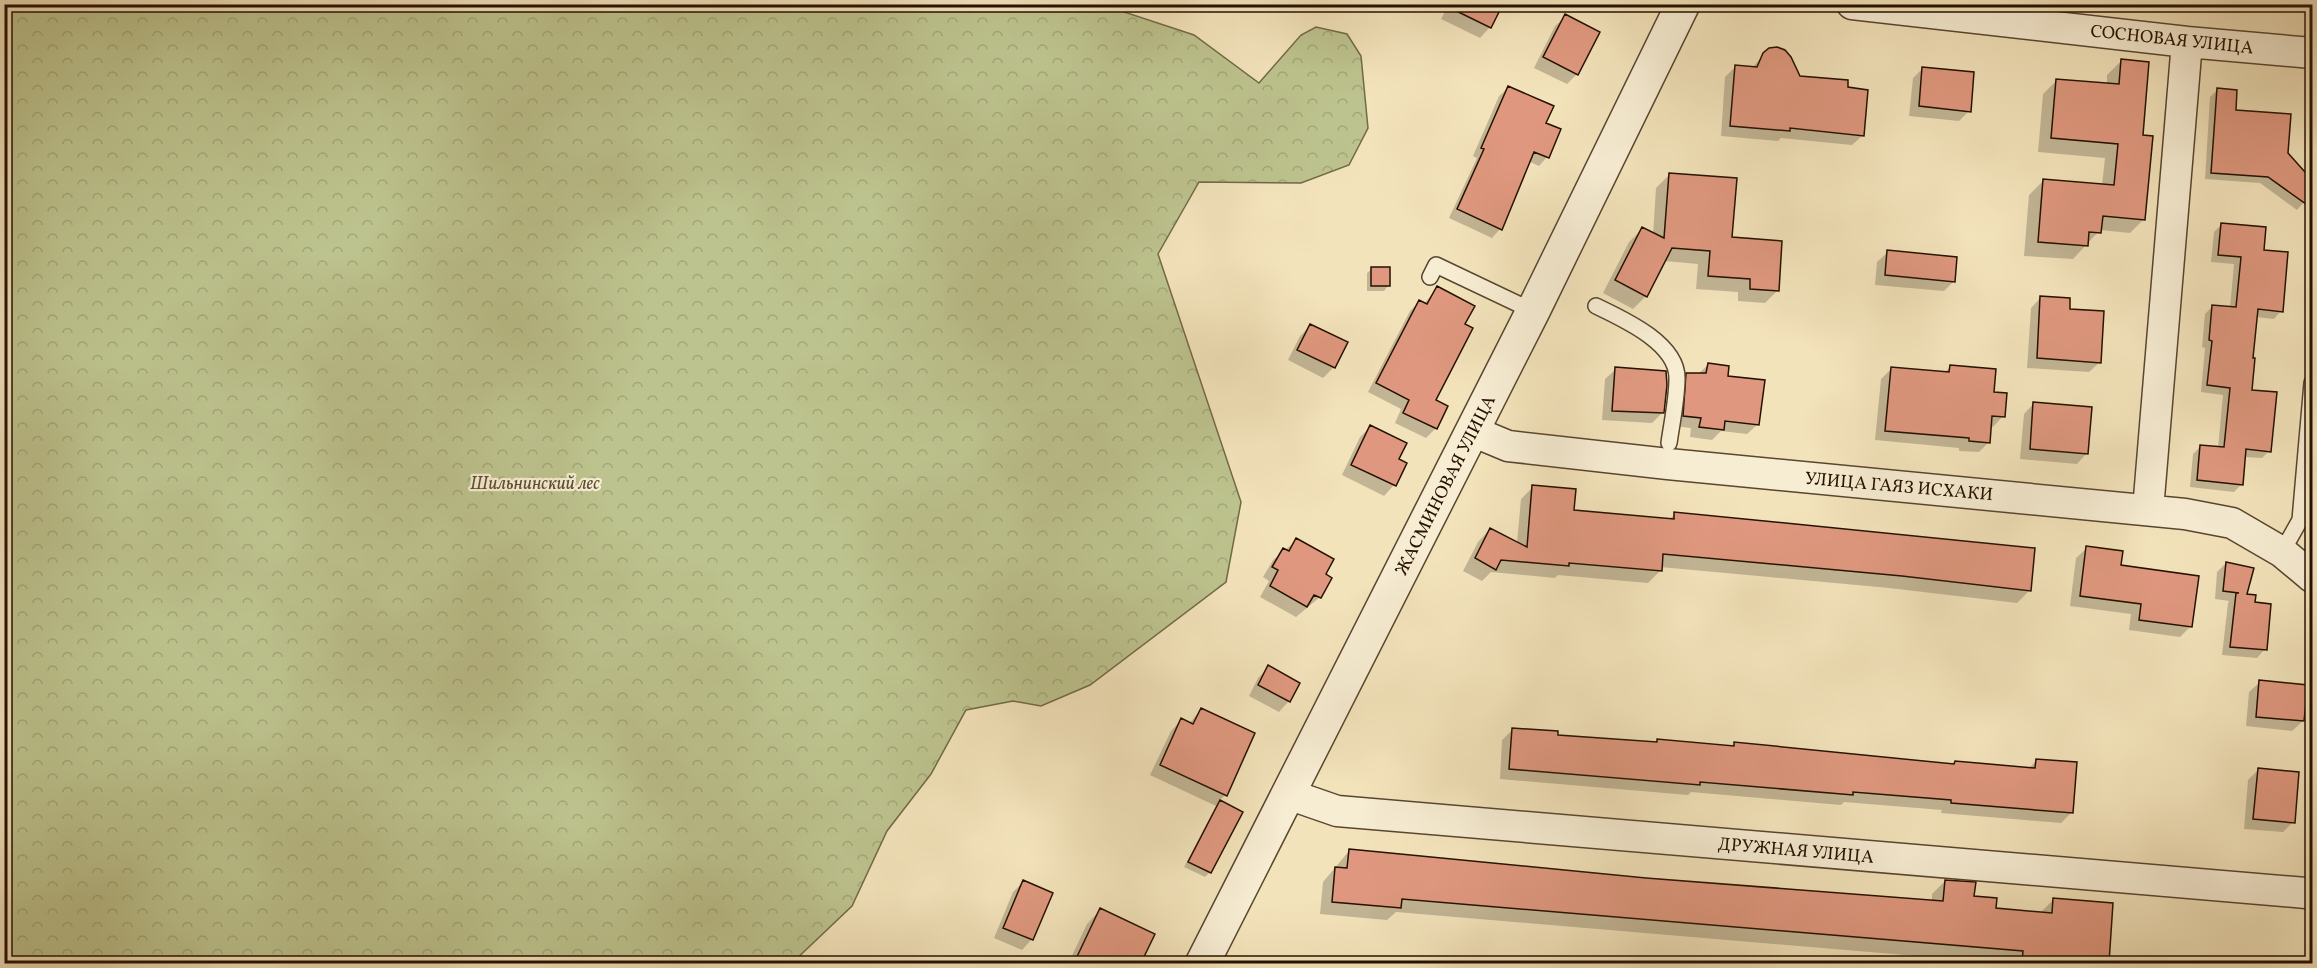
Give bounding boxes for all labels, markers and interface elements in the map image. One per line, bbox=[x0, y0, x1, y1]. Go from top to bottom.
street label: СОСНОВАЯ УЛИЦА bbox=[2089, 19, 2255, 62]
street label: ЖАСМИНОВАЯ УЛИЦА bbox=[1390, 391, 1503, 580]
street label: УЛИЦА ГАЯЗ ИСХАКИ bbox=[1804, 467, 1994, 508]
park label: Шильнинский лес bbox=[470, 472, 600, 497]
street label: ДРУЖНАЯ УЛИЦА bbox=[1717, 832, 1875, 871]

